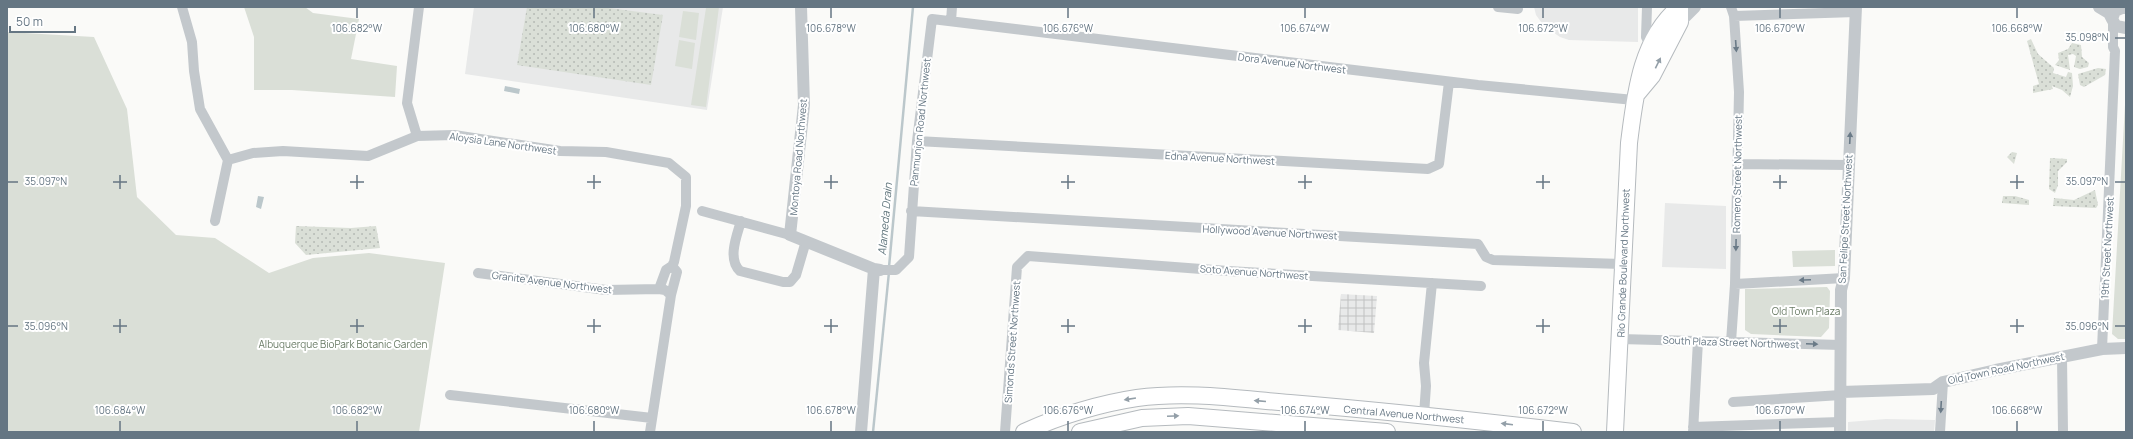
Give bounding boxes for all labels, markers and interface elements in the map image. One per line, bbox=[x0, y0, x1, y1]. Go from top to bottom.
scale bar bbox=[10, 8, 75, 34]
text: 50 m bbox=[16, 13, 43, 30]
text: 106.682°W bbox=[332, 21, 383, 35]
text: 106.680°W bbox=[569, 21, 620, 35]
text: 106.678°W bbox=[806, 21, 856, 35]
text: 106.676°W bbox=[1043, 21, 1094, 35]
text: 106.674°W bbox=[1280, 21, 1330, 35]
text: 106.672°W bbox=[1518, 21, 1568, 35]
text: 106.670°W bbox=[1755, 21, 1806, 35]
text: 106.668°W bbox=[1992, 21, 2043, 35]
text: 35.098°N bbox=[2065, 30, 2109, 44]
one-way arrow bbox=[1732, 40, 1739, 52]
street label: Dora Avenue Northwest bbox=[1237, 49, 1347, 77]
street label: Panmunjon Road Northwest bbox=[906, 57, 934, 187]
one-way arrow bbox=[1655, 58, 1661, 69]
street label: Montoya Road Northwest bbox=[786, 98, 810, 216]
street label: Romero Street Northwest bbox=[1729, 115, 1745, 233]
street label: Aloysia Lane Northwest bbox=[448, 129, 558, 157]
one-way arrow bbox=[1846, 132, 1853, 144]
street label: Edna Avenue Northwest bbox=[1165, 148, 1275, 168]
street label: San Felipe Street Northwest bbox=[1835, 154, 1855, 284]
text: 35.097°N bbox=[25, 174, 67, 188]
text: 35.097°N bbox=[2066, 174, 2108, 188]
water label: Alameda Drain bbox=[874, 182, 895, 256]
street label: Rio Grande Boulevard Northwest bbox=[1613, 188, 1633, 338]
street label: 19th Street Northwest bbox=[2097, 197, 2117, 299]
street label: Hollywood Avenue Northwest bbox=[1202, 221, 1338, 243]
one-way arrow bbox=[1733, 239, 1739, 252]
street label: Soto Avenue Northwest bbox=[1199, 261, 1309, 283]
street label: Granite Avenue Northwest bbox=[491, 268, 613, 296]
one-way arrow bbox=[1799, 277, 1811, 284]
street label: Simonds Street Northwest bbox=[1001, 281, 1023, 403]
park label: Old Town Plaza bbox=[1772, 304, 1840, 318]
text: 35.096°N bbox=[24, 319, 68, 333]
text: 35.096°N bbox=[2065, 319, 2109, 333]
street label: South Plaza Street Northwest bbox=[1662, 333, 1800, 351]
park label: Albuquerque BioPark Botanic Garden bbox=[259, 337, 428, 351]
one-way arrow bbox=[1806, 341, 1819, 347]
street label: Old Town Road Northwest bbox=[1947, 349, 2065, 387]
one-way arrow bbox=[1124, 396, 1136, 402]
one-way arrow bbox=[1254, 397, 1266, 404]
one-way arrow bbox=[1938, 401, 1945, 413]
street label: Central Avenue Northwest bbox=[1343, 402, 1465, 426]
text: 106.684°W bbox=[95, 403, 146, 417]
text: 106.682°W bbox=[332, 403, 383, 417]
text: 106.680°W bbox=[569, 403, 620, 417]
text: 106.678°W bbox=[806, 403, 856, 417]
text: 106.676°W bbox=[1043, 403, 1094, 417]
text: 106.674°W bbox=[1280, 403, 1330, 417]
text: 106.672°W bbox=[1518, 403, 1568, 417]
text: 106.670°W bbox=[1755, 403, 1806, 417]
text: 106.668°W bbox=[1992, 403, 2043, 417]
one-way arrow bbox=[1167, 413, 1179, 420]
one-way arrow bbox=[1501, 421, 1513, 427]

